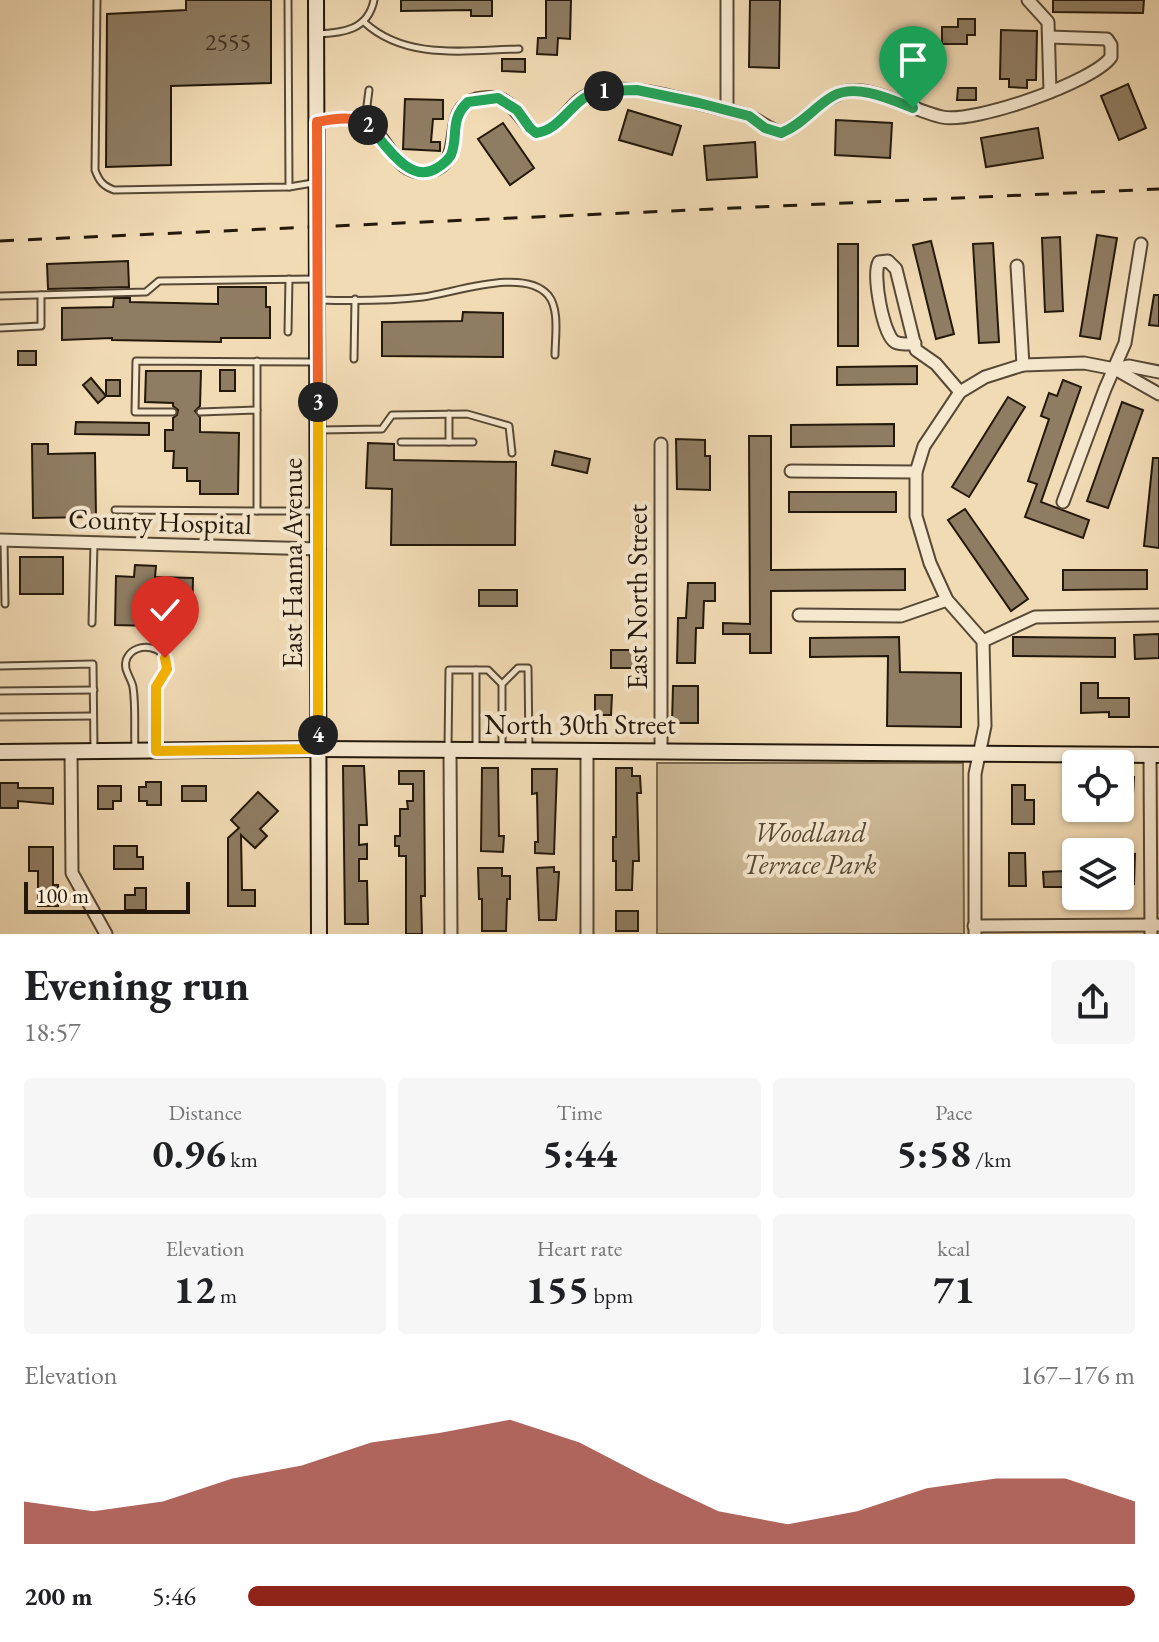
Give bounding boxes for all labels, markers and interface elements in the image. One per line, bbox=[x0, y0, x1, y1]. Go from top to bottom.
house number: 2555 bbox=[205, 26, 251, 57]
pin bbox=[879, 26, 947, 108]
icon: arrive bbox=[891, 38, 935, 82]
pin: 1 bbox=[584, 71, 624, 111]
text: 1 bbox=[598, 76, 610, 105]
pin: 2 bbox=[348, 105, 388, 145]
text: 2 bbox=[362, 110, 374, 139]
pin: 3 bbox=[298, 382, 338, 422]
text: 3 bbox=[312, 387, 324, 416]
street label: East Hanna Avenue bbox=[274, 458, 310, 668]
street label: County Hospital bbox=[68, 500, 253, 542]
street label: East North Street bbox=[619, 504, 655, 690]
pin bbox=[131, 576, 199, 658]
icon: check bbox=[143, 588, 187, 632]
street label: North 30th Street bbox=[484, 706, 676, 742]
pin: 4 bbox=[298, 715, 338, 755]
text: 4 bbox=[312, 720, 324, 749]
map controls bbox=[1062, 750, 1134, 910]
button: locate bbox=[1062, 750, 1134, 822]
park label: Woodland Terrace Park bbox=[743, 814, 877, 882]
button: layers bbox=[1062, 838, 1134, 910]
scale bar bbox=[24, 878, 190, 914]
text: 100 m bbox=[36, 881, 89, 910]
text: Evening run bbox=[24, 956, 249, 1013]
button: share bbox=[1051, 960, 1135, 1044]
text: 18:57 bbox=[24, 1015, 80, 1049]
text: Distance bbox=[168, 1098, 242, 1127]
text: Time bbox=[557, 1098, 602, 1127]
text: Pace bbox=[935, 1098, 972, 1127]
text: 0.96 bbox=[153, 1127, 226, 1179]
text: 5:44 bbox=[542, 1127, 617, 1179]
text: 5:58 bbox=[896, 1127, 971, 1179]
text: km bbox=[226, 1145, 258, 1174]
text: /km bbox=[971, 1145, 1012, 1174]
text: Elevation bbox=[166, 1234, 245, 1263]
text: Heart rate bbox=[537, 1234, 622, 1263]
text: kcal bbox=[937, 1234, 970, 1263]
text: 12 bbox=[173, 1263, 216, 1315]
text: 155 bbox=[526, 1263, 589, 1315]
text: 71 bbox=[933, 1263, 975, 1315]
text: m bbox=[216, 1281, 237, 1310]
text: bpm bbox=[589, 1281, 633, 1310]
text: Elevation bbox=[24, 1358, 118, 1392]
text: 167–176 m bbox=[1020, 1358, 1135, 1392]
text: 200 m bbox=[24, 1579, 92, 1613]
text: 5:46 bbox=[152, 1579, 196, 1613]

